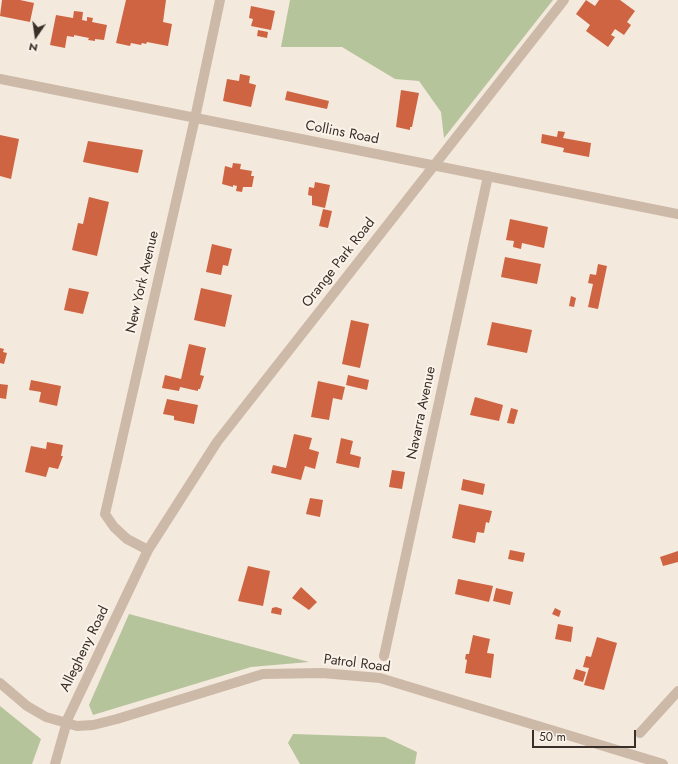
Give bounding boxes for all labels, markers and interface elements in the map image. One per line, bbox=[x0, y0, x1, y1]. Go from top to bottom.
north arrow bbox=[16, 16, 56, 56]
text: N bbox=[27, 39, 39, 56]
street label: Collins Road bbox=[304, 118, 380, 148]
street label: Orange Park Road bbox=[299, 215, 379, 311]
street label: New York Avenue bbox=[123, 229, 163, 335]
street label: Navarra Avenue bbox=[404, 365, 440, 461]
street label: Allegheny Road bbox=[57, 603, 113, 695]
street label: Patrol Road bbox=[323, 652, 391, 676]
scale bar bbox=[534, 722, 638, 748]
text: 50 m bbox=[539, 728, 566, 746]

